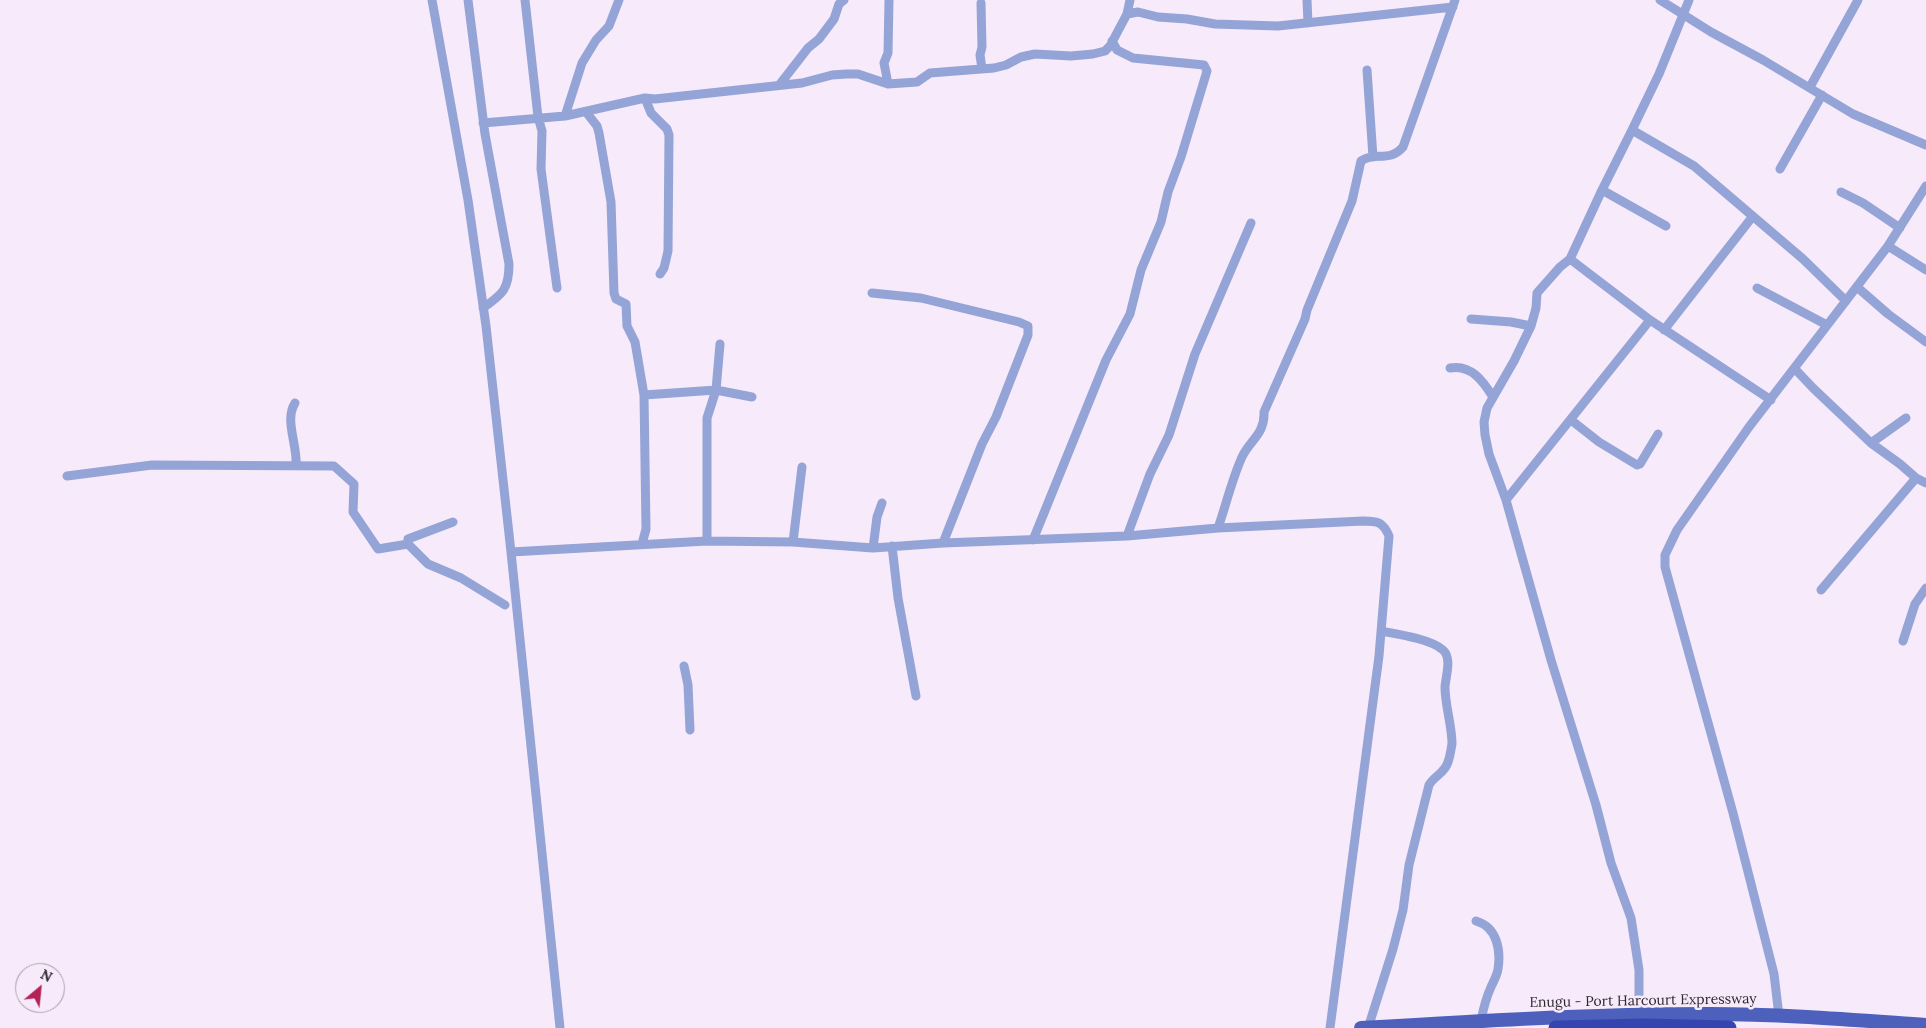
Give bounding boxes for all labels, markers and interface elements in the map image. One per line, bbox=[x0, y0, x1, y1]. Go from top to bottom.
north arrow bbox=[15, 963, 65, 1013]
text: N bbox=[38, 965, 56, 986]
street label: Enugu - Port Harcourt Expressway bbox=[1529, 991, 1757, 1011]

